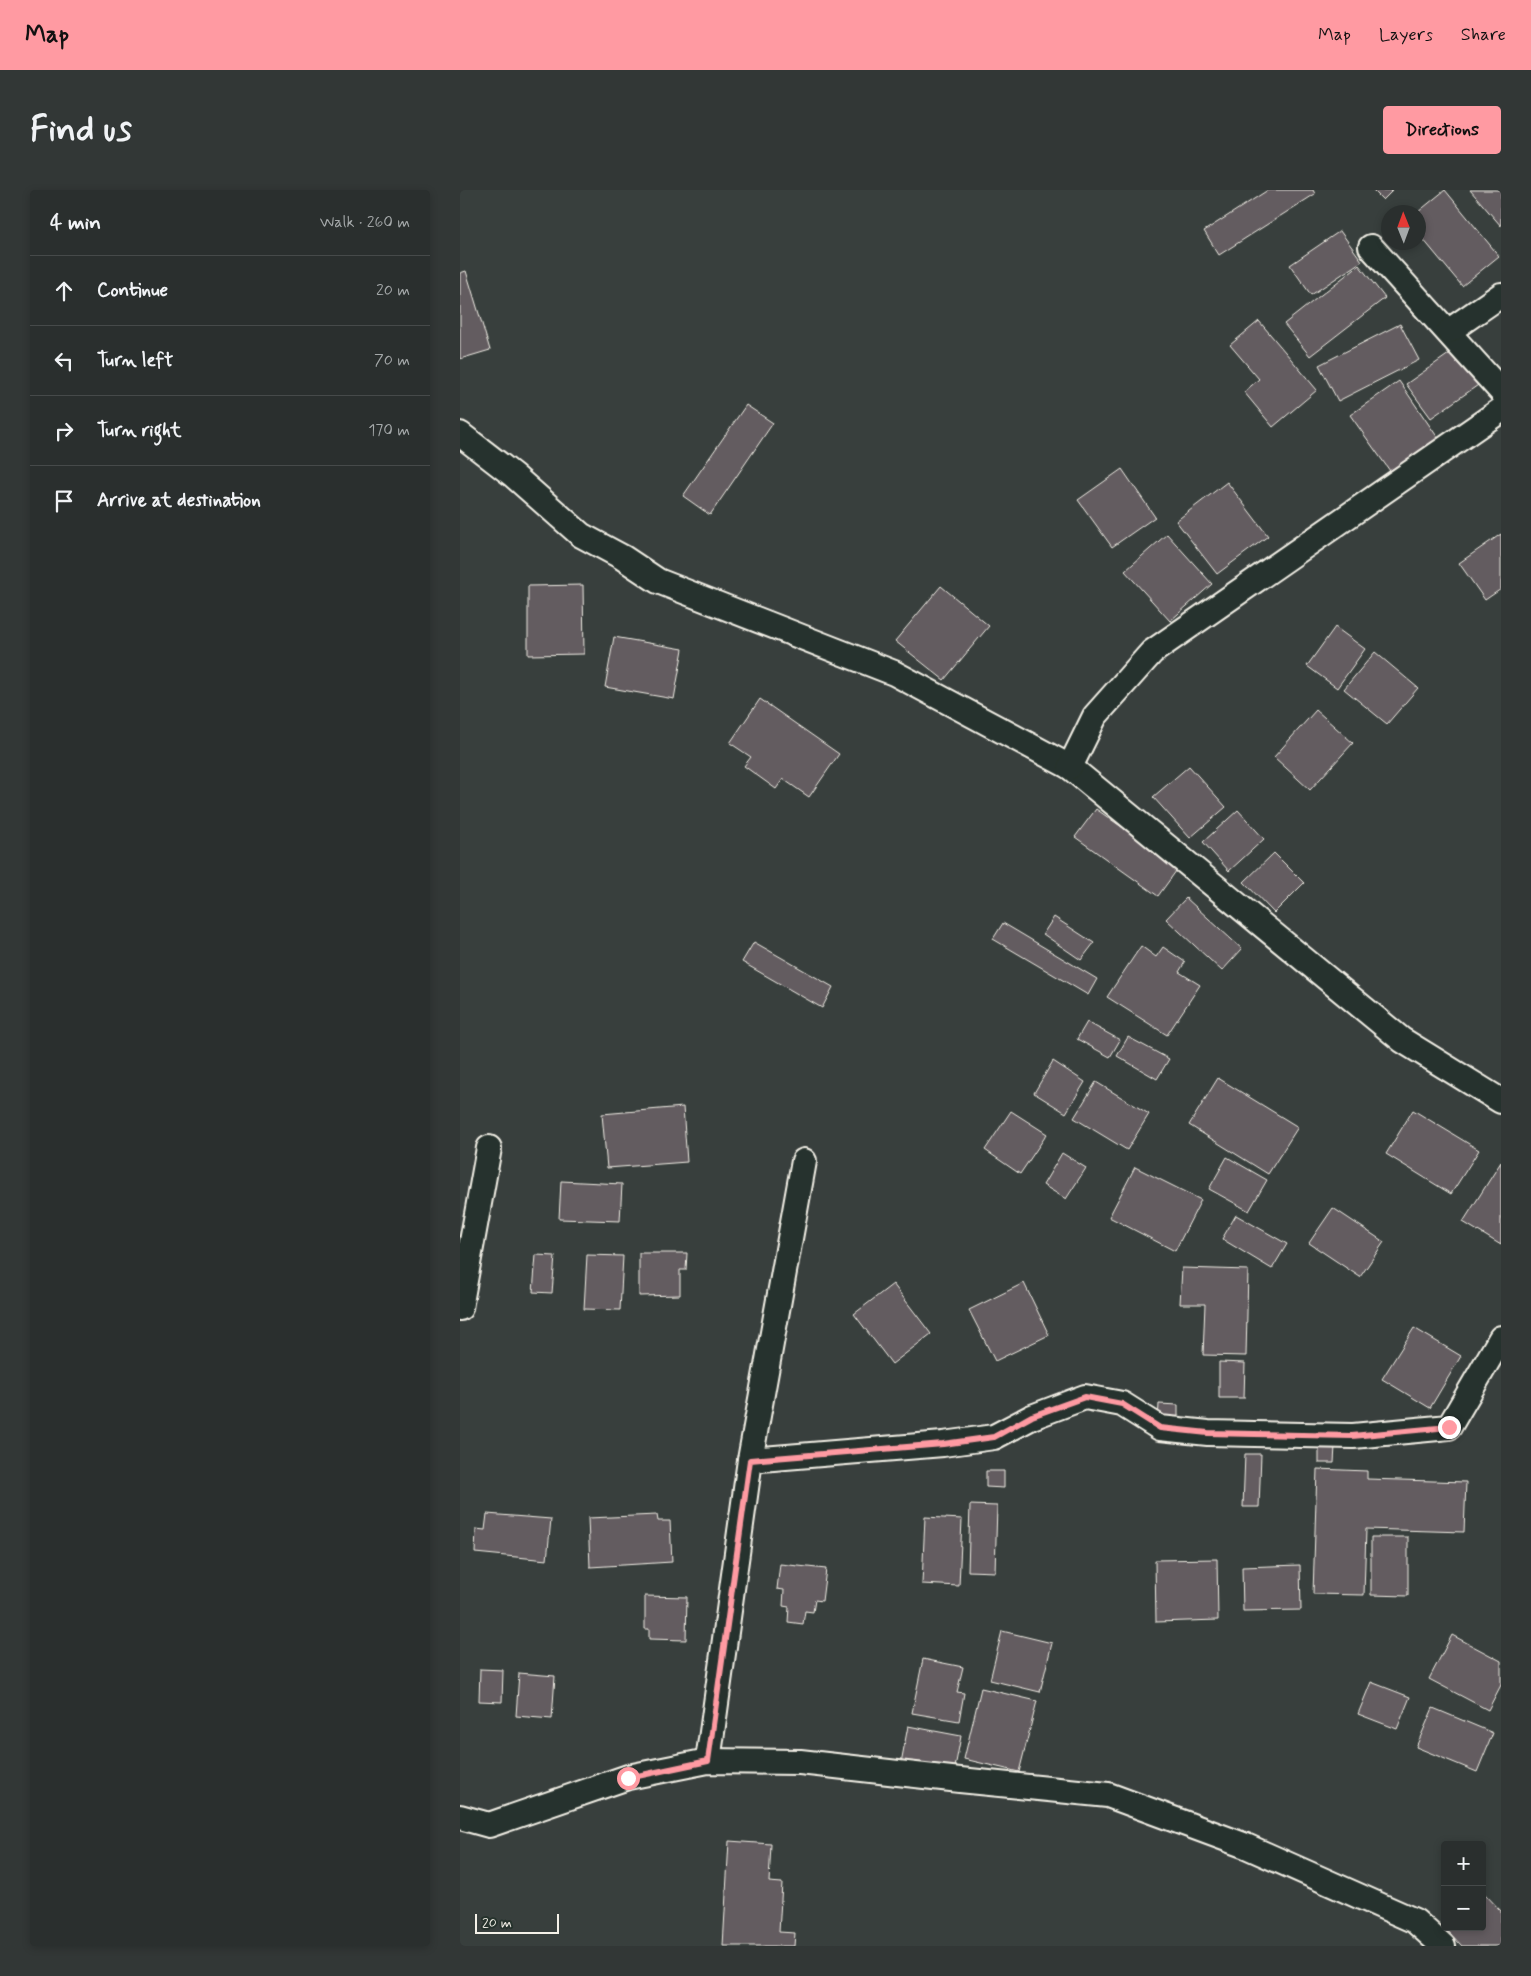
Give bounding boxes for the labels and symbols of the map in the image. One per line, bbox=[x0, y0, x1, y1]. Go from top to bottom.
north arrow bbox=[1381, 205, 1426, 250]
route end bbox=[1438, 1416, 1461, 1439]
route start bbox=[617, 1767, 640, 1790]
scale bar bbox=[475, 1911, 559, 1934]

